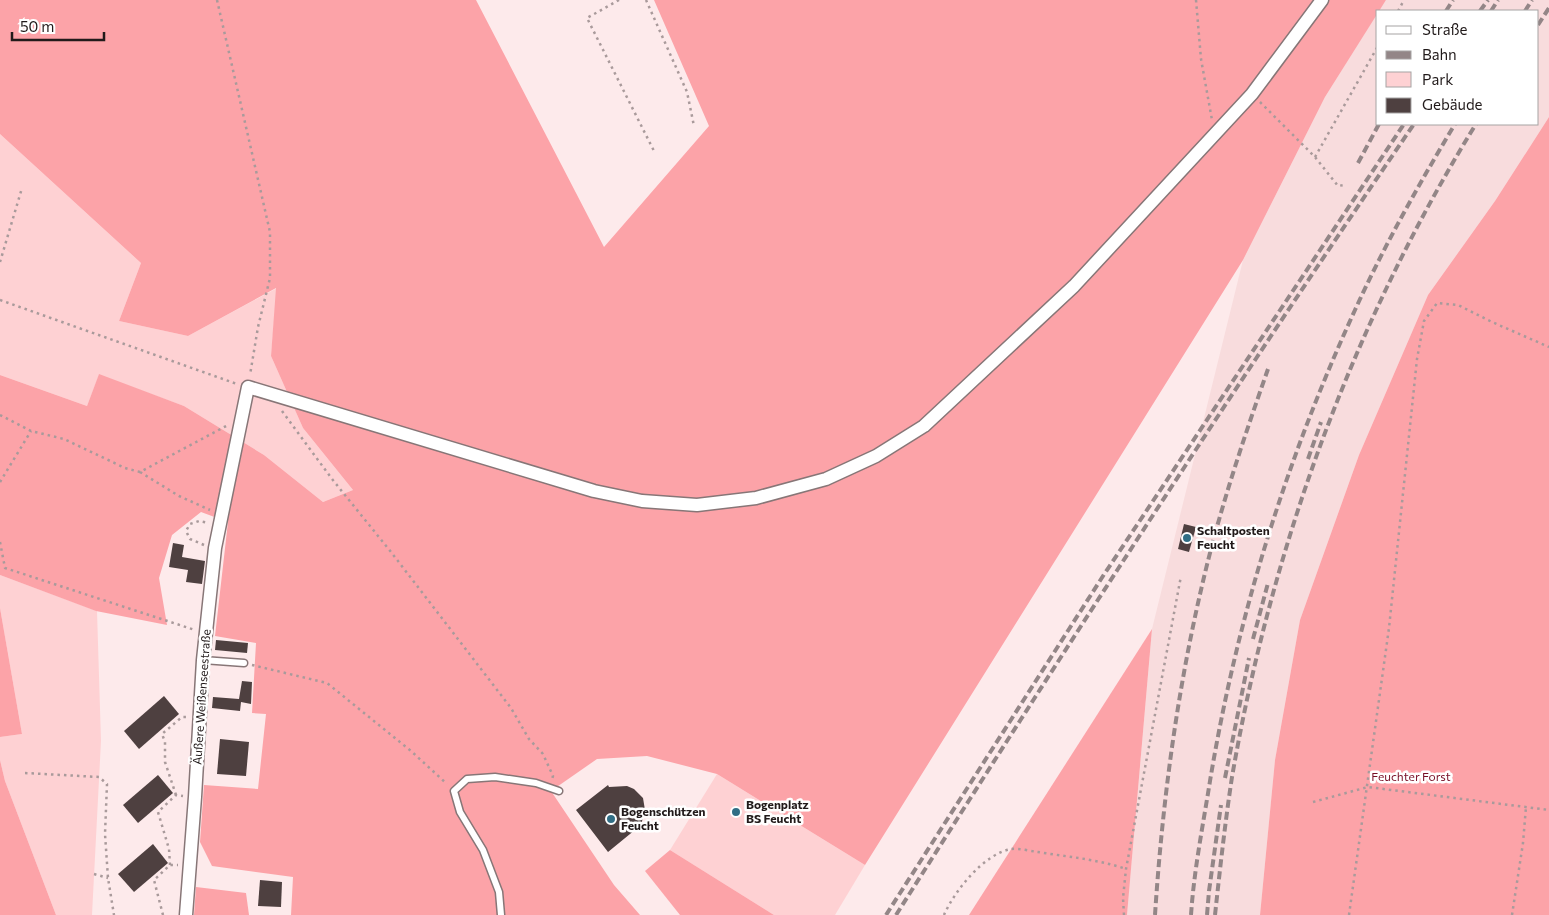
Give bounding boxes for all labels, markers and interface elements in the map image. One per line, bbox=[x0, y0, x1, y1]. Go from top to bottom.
scale bar bbox=[12, 10, 105, 42]
legend bbox=[1376, 10, 1539, 125]
text: 50 m bbox=[20, 17, 54, 35]
text: Straße bbox=[1422, 20, 1468, 38]
text: Bahn bbox=[1422, 45, 1457, 63]
text: Park bbox=[1422, 70, 1453, 88]
text: Gebäude bbox=[1422, 95, 1483, 113]
place label: Schaltposten Feucht bbox=[1197, 523, 1270, 551]
marker: Schaltposten Feucht bbox=[1181, 532, 1193, 544]
street label: Äußere Weißenseestraße bbox=[189, 629, 213, 765]
park label: Feuchter Forst bbox=[1371, 769, 1451, 783]
place label: Bogenplatz BS Feucht bbox=[746, 797, 809, 825]
place label: Bogenschützen Feucht bbox=[621, 804, 706, 832]
marker: Bogenplatz BS Feucht bbox=[730, 806, 742, 818]
marker: Bogenschützen Feucht bbox=[605, 813, 617, 825]

